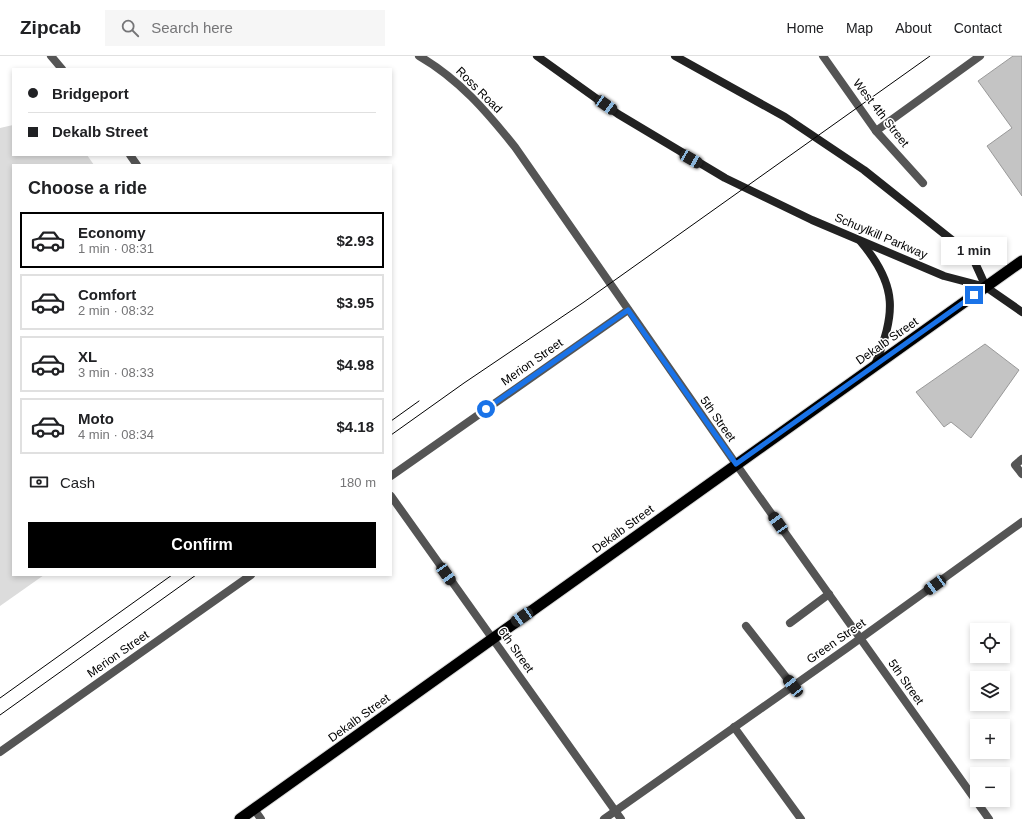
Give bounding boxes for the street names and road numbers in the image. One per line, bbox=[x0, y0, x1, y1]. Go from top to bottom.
street label: Ross Road bbox=[453, 64, 505, 116]
street label: West 4th Street bbox=[850, 76, 912, 150]
street label: Schuylkill Parkway bbox=[833, 210, 929, 262]
street label: Dekalb Street bbox=[853, 314, 921, 368]
street label: Merion Street bbox=[498, 335, 566, 388]
street label: 5th Street bbox=[697, 394, 739, 445]
street label: Dekalb Street bbox=[589, 502, 657, 556]
street label: Green Street bbox=[804, 615, 869, 666]
street label: 6th Street bbox=[495, 625, 537, 676]
street label: Merion Street bbox=[84, 627, 152, 680]
street label: 5th Street bbox=[885, 657, 927, 708]
street label: Dekalb Street bbox=[325, 691, 393, 745]

